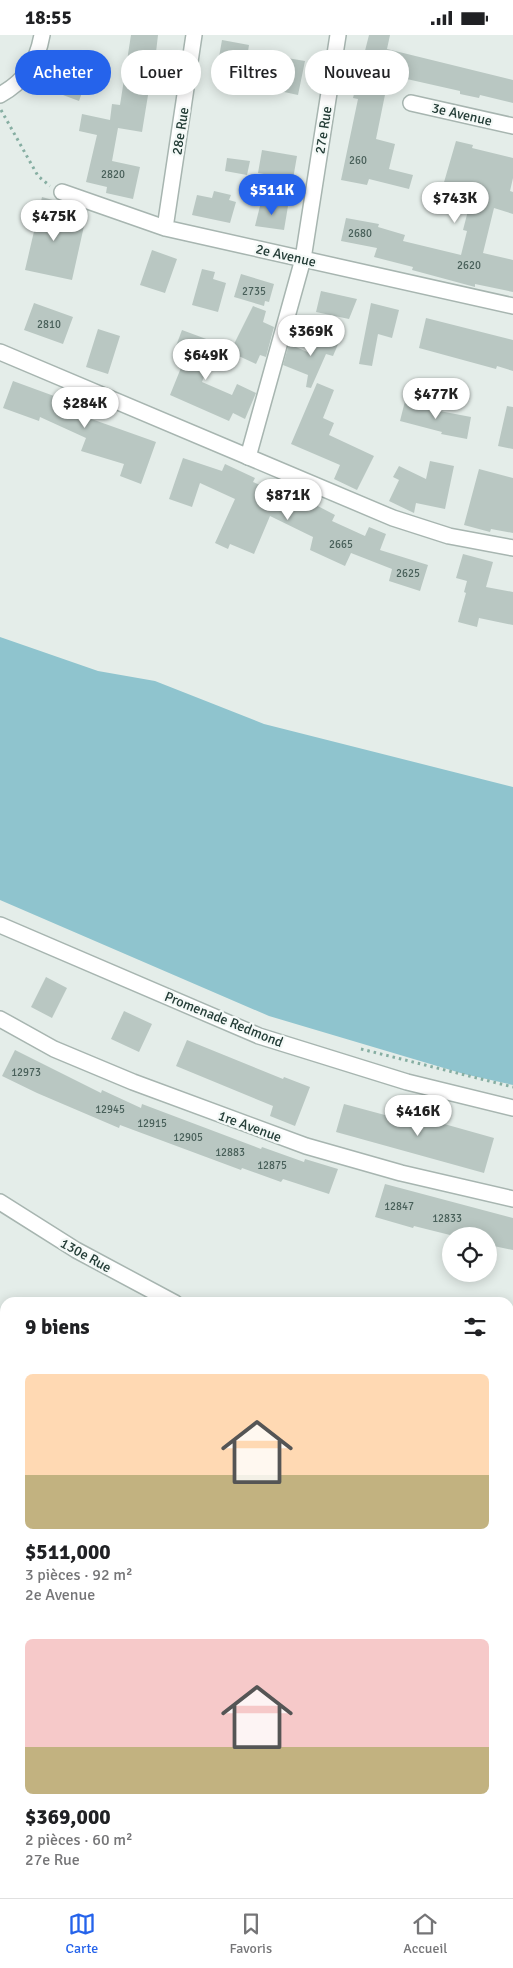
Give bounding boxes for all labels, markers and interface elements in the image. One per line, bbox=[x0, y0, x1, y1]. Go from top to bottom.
text: 18:55 bbox=[25, 6, 72, 30]
chip: Acheter bbox=[15, 50, 111, 95]
chip: Louer bbox=[121, 50, 201, 95]
chip: Filtres bbox=[211, 50, 295, 95]
chip: Nouveau bbox=[305, 50, 409, 95]
street label: 3e Avenue bbox=[430, 99, 494, 130]
street label: 27e Rue bbox=[311, 105, 336, 155]
street label: 28e Rue bbox=[168, 106, 193, 156]
house number: 260 bbox=[349, 154, 367, 167]
house number: 2820 bbox=[101, 168, 125, 181]
pin: $511K bbox=[237, 173, 307, 216]
text: $511K bbox=[250, 180, 294, 200]
pin: $743K bbox=[420, 181, 490, 224]
text: $743K bbox=[433, 188, 477, 208]
pin: $475K bbox=[19, 199, 89, 242]
text: $475K bbox=[32, 206, 76, 226]
house number: 2680 bbox=[348, 227, 372, 240]
street label: 2e Avenue bbox=[254, 240, 318, 271]
house number: 2620 bbox=[457, 259, 481, 272]
house number: 2735 bbox=[242, 285, 266, 298]
pin: $369K bbox=[276, 315, 346, 357]
house number: 2810 bbox=[37, 318, 61, 331]
text: $369K bbox=[289, 321, 333, 341]
pin: $649K bbox=[171, 339, 241, 381]
text: $649K bbox=[184, 345, 228, 365]
pin: $477K bbox=[401, 377, 471, 420]
text: $477K bbox=[414, 384, 458, 404]
pin: $284K bbox=[50, 387, 120, 429]
text: $284K bbox=[63, 393, 107, 413]
pin: $871K bbox=[253, 479, 323, 521]
text: $871K bbox=[266, 485, 310, 505]
house number: 2665 bbox=[329, 538, 353, 551]
house number: 2625 bbox=[396, 567, 420, 580]
street label: Promenade Redmond bbox=[162, 988, 286, 1051]
house number: 12973 bbox=[11, 1066, 41, 1079]
pin: $416K bbox=[383, 1095, 453, 1137]
text: $416K bbox=[396, 1101, 440, 1121]
house number: 12945 bbox=[95, 1103, 125, 1116]
street label: 1re Avenue bbox=[216, 1107, 284, 1146]
house number: 12915 bbox=[137, 1117, 167, 1130]
house number: 12905 bbox=[173, 1131, 203, 1144]
house number: 12883 bbox=[215, 1146, 245, 1159]
house number: 12875 bbox=[257, 1159, 287, 1172]
house number: 12847 bbox=[384, 1200, 414, 1213]
house number: 12833 bbox=[432, 1212, 462, 1225]
map controls bbox=[442, 1227, 497, 1282]
button: locate bbox=[442, 1227, 497, 1282]
street label: 130e Rue bbox=[57, 1235, 114, 1276]
icon: filters bbox=[461, 1313, 489, 1341]
text: 9 biens bbox=[25, 1314, 90, 1340]
icon: home bbox=[212, 1407, 302, 1497]
text: $511,000 bbox=[25, 1539, 111, 1565]
text: 3 pièces · 92 m² bbox=[25, 1565, 133, 1585]
text: 2e Avenue bbox=[25, 1585, 95, 1605]
icon: home bbox=[212, 1672, 302, 1762]
text: $369,000 bbox=[25, 1804, 111, 1830]
text: 2 pièces · 60 m² bbox=[25, 1830, 133, 1850]
text: 27e Rue bbox=[25, 1850, 80, 1870]
tab: Carte bbox=[66, 1910, 98, 1957]
tab: Favoris bbox=[230, 1910, 272, 1957]
tab: Accueil bbox=[403, 1910, 447, 1957]

